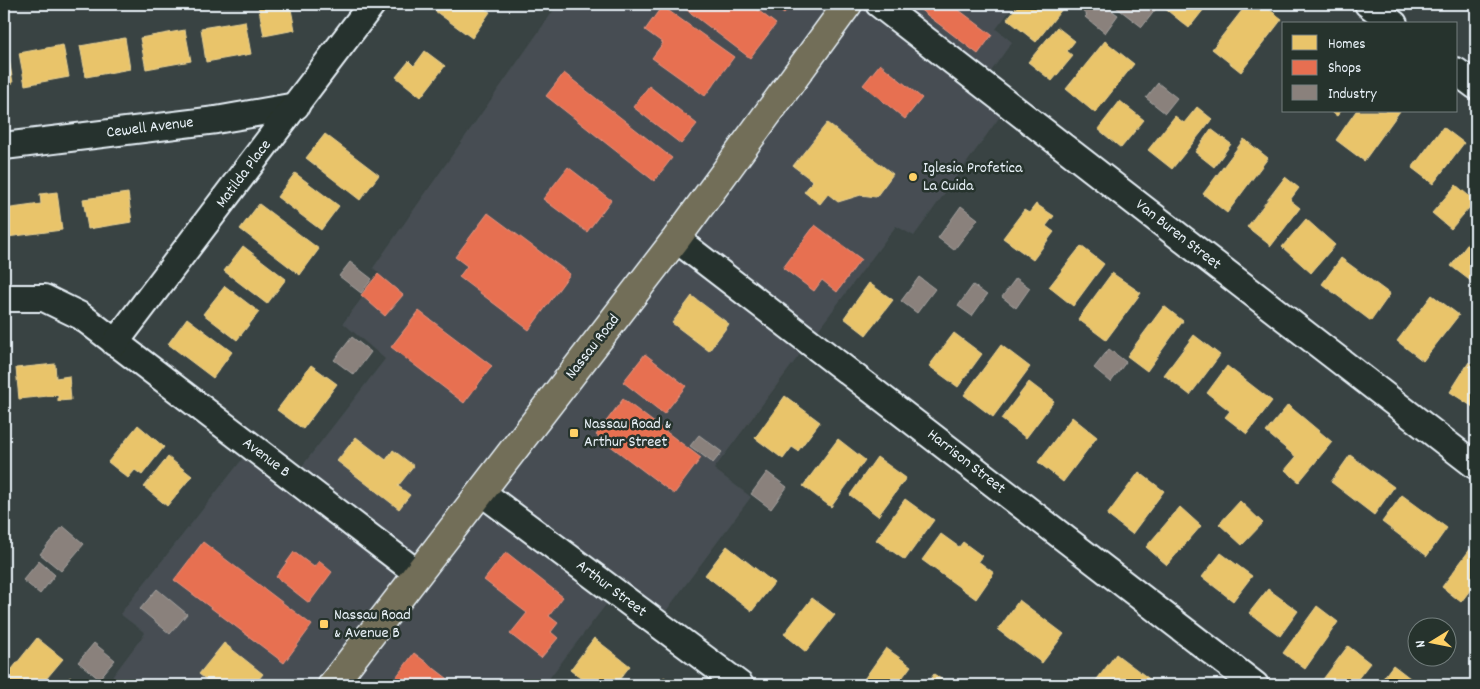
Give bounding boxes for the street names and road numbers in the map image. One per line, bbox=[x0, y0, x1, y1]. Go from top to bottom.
street label: Cewell Avenue bbox=[105, 111, 195, 145]
street label: Matilda Place bbox=[211, 135, 277, 213]
street label: Van Buren Street bbox=[1130, 194, 1226, 276]
street label: Nassau Road bbox=[560, 310, 626, 384]
street label: Harrison Street bbox=[922, 424, 1010, 500]
street label: Avenue B bbox=[237, 432, 295, 484]
street label: Arthur Street bbox=[571, 555, 651, 623]

